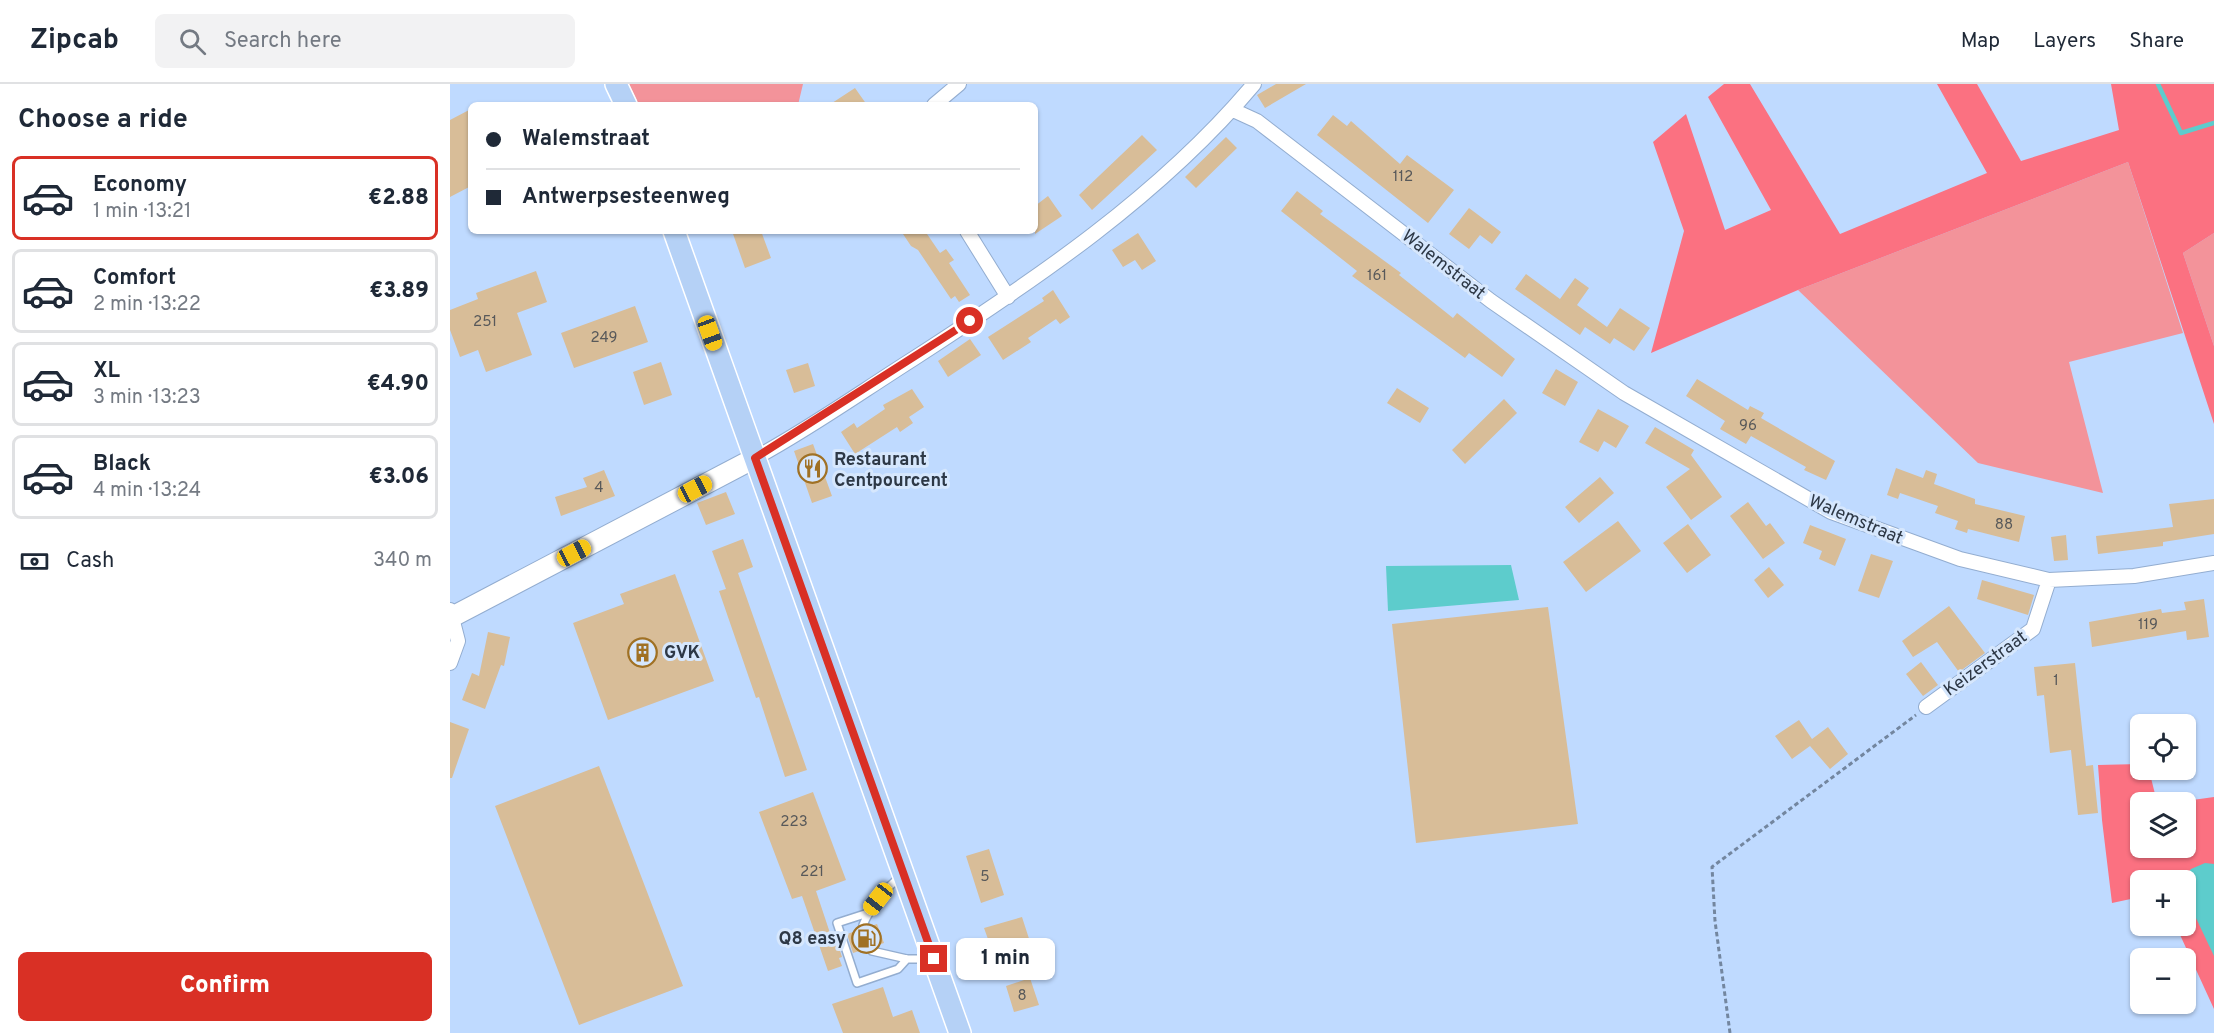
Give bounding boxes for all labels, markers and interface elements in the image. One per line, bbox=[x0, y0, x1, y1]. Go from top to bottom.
search box bbox=[155, 14, 575, 68]
text: Zipcab bbox=[30, 23, 119, 59]
icon: search bbox=[176, 25, 209, 58]
text: Search here bbox=[224, 28, 341, 55]
text: Map bbox=[1961, 28, 2000, 55]
text: Layers bbox=[2033, 28, 2096, 55]
text: Share bbox=[2129, 28, 2184, 55]
text: Choose a ride bbox=[18, 103, 188, 137]
text: Walemstraat bbox=[522, 126, 650, 153]
house number: 112 bbox=[1393, 168, 1413, 187]
icon: car bbox=[21, 171, 75, 225]
text: Economy bbox=[93, 172, 187, 199]
text: Antwerpsesteenweg bbox=[522, 184, 730, 211]
text: €2.88 bbox=[368, 185, 429, 212]
text: 1 min · 13:21 bbox=[93, 199, 192, 225]
street label: Walemstraat bbox=[1396, 225, 1490, 305]
icon: car bbox=[21, 264, 75, 318]
text: Comfort bbox=[93, 265, 176, 292]
house number: 161 bbox=[1367, 267, 1387, 286]
text: €3.89 bbox=[369, 278, 429, 305]
text: 2 min · 13:22 bbox=[93, 292, 201, 318]
route start bbox=[956, 307, 983, 334]
house number: 251 bbox=[473, 313, 497, 332]
car bbox=[695, 313, 725, 353]
house number: 249 bbox=[590, 329, 618, 348]
icon: car bbox=[21, 357, 75, 411]
text: XL bbox=[93, 358, 120, 385]
text: €4.90 bbox=[367, 371, 429, 398]
text: 3 min · 13:23 bbox=[93, 385, 201, 411]
house number: 96 bbox=[1739, 417, 1757, 436]
place label: Restaurant Centpourcent bbox=[834, 449, 948, 493]
icon: car bbox=[21, 450, 75, 504]
text: Black bbox=[93, 451, 151, 478]
restaurant icon: Restaurant Centpourcent bbox=[797, 453, 829, 485]
text: €3.06 bbox=[369, 464, 429, 491]
car bbox=[675, 473, 715, 505]
text: 4 min · 13:24 bbox=[93, 478, 201, 504]
house number: 4 bbox=[594, 479, 604, 498]
street label: Walemstraat bbox=[1805, 490, 1906, 551]
house number: 88 bbox=[1995, 516, 2013, 535]
car bbox=[554, 537, 594, 569]
icon: cash bbox=[18, 545, 51, 578]
text: Cash bbox=[66, 548, 115, 575]
text: 340 m bbox=[373, 548, 432, 574]
house number: 119 bbox=[2138, 616, 2158, 635]
street label: Keizerstraat bbox=[1940, 626, 2032, 702]
building icon: GVK bbox=[627, 636, 659, 668]
place label: GVK bbox=[664, 642, 700, 665]
house number: 1 bbox=[2053, 672, 2059, 691]
map controls bbox=[2130, 714, 2196, 1014]
button: locate bbox=[2130, 714, 2196, 780]
button: layers bbox=[2130, 792, 2196, 858]
house number: 223 bbox=[780, 813, 808, 832]
house number: 221 bbox=[800, 863, 824, 882]
house number: 5 bbox=[980, 868, 990, 887]
button: + bbox=[2130, 870, 2196, 936]
car bbox=[860, 879, 896, 919]
fuel station icon: Q8 easy bbox=[851, 922, 883, 954]
place label: Q8 easy bbox=[779, 928, 846, 951]
callout: 1 min bbox=[955, 938, 1054, 980]
route end bbox=[920, 945, 947, 972]
text: 1 min bbox=[981, 946, 1030, 972]
button: − bbox=[2130, 948, 2196, 1014]
button: Confirm bbox=[18, 952, 432, 1021]
house number: 8 bbox=[1017, 987, 1027, 1006]

